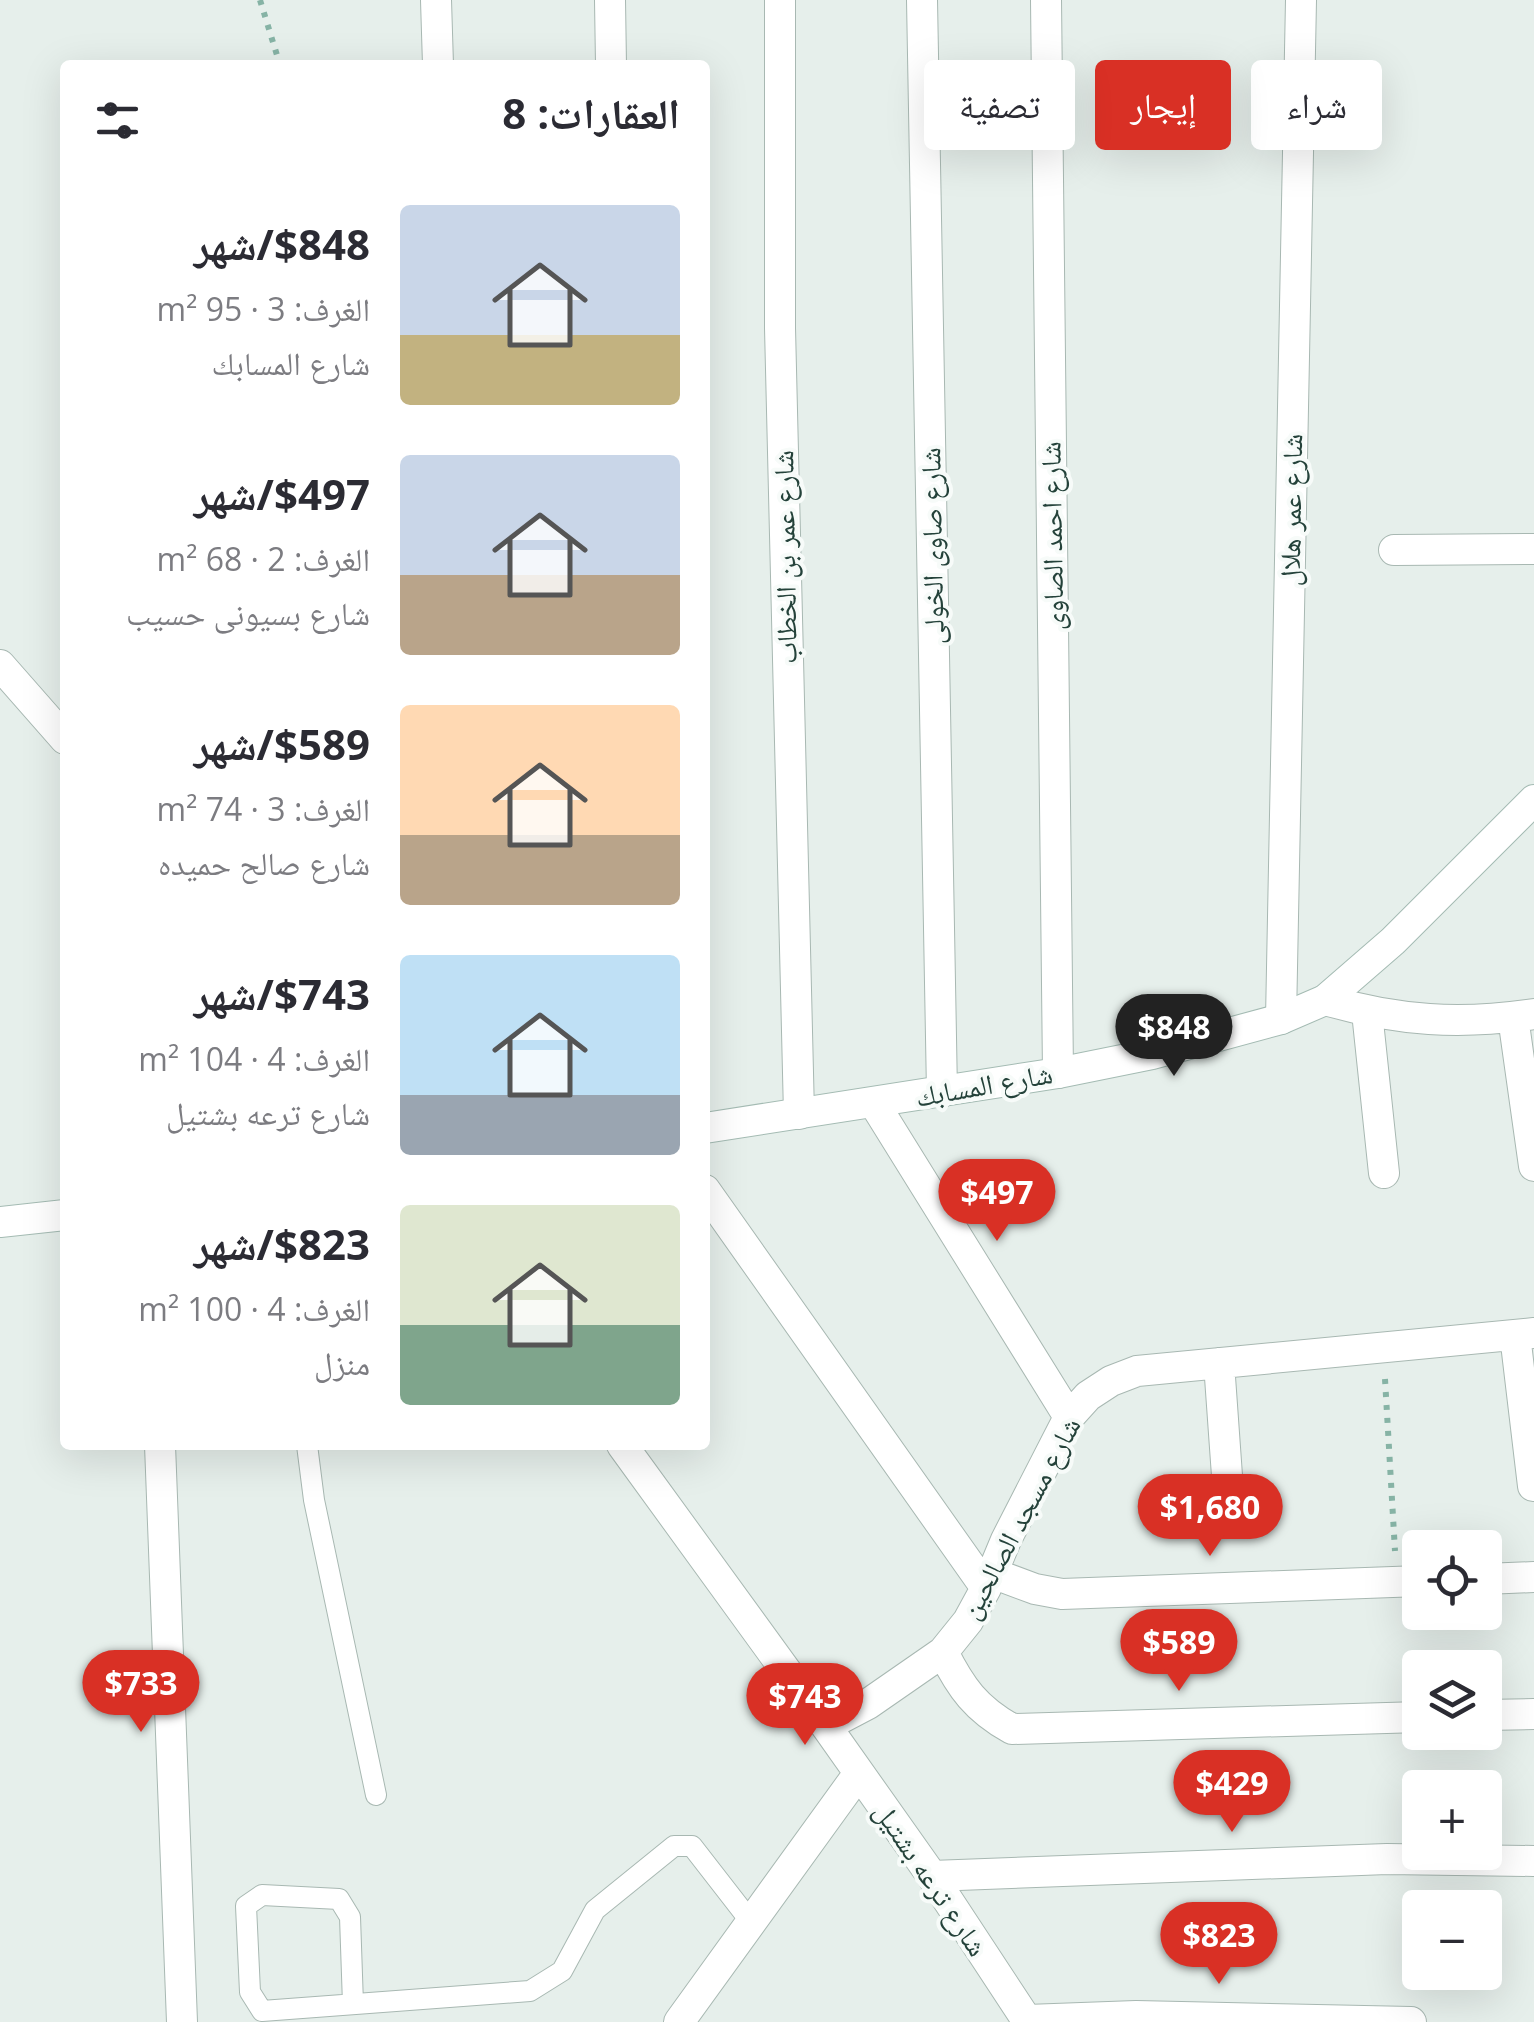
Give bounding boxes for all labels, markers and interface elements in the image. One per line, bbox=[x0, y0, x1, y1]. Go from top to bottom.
chip: تصفية bbox=[924, 60, 1075, 150]
chip: إيجار bbox=[1095, 60, 1231, 150]
chip: شراء bbox=[1251, 60, 1382, 150]
text: العقارات: 8 bbox=[502, 84, 680, 141]
icon: filters bbox=[90, 93, 145, 148]
text: $848/شهر bbox=[194, 215, 370, 272]
icon: home bbox=[480, 245, 600, 365]
text: الغرف: 3 · 95 m² bbox=[157, 287, 370, 330]
text: شارع المسابك bbox=[212, 341, 370, 384]
street label: شارع عمر هلال bbox=[1270, 433, 1310, 587]
street label: شارع احمد الصاوى bbox=[1030, 441, 1072, 631]
street label: شارع صاوى الخولى bbox=[910, 447, 952, 645]
street label: شارع عمر بن الخطاب bbox=[763, 450, 805, 664]
text: $497/شهر bbox=[194, 465, 370, 522]
icon: home bbox=[480, 495, 600, 615]
text: الغرف: 2 · 68 m² bbox=[157, 537, 370, 580]
text: شارع بسيونى حسيب bbox=[126, 591, 370, 634]
text: $589/شهر bbox=[194, 715, 370, 772]
icon: home bbox=[480, 745, 600, 865]
text: الغرف: 3 · 74 m² bbox=[157, 787, 370, 830]
text: شارع صالح حميده bbox=[158, 841, 370, 884]
text: $743/شهر bbox=[194, 965, 370, 1022]
pin: $848 bbox=[1115, 994, 1233, 1079]
icon: home bbox=[480, 995, 600, 1115]
text: $848 bbox=[1137, 1005, 1211, 1048]
text: الغرف: 4 · 104 m² bbox=[138, 1037, 370, 1080]
street label: شارع المسابك bbox=[912, 1053, 1055, 1115]
text: شارع ترعه بشتيل bbox=[166, 1091, 370, 1134]
pin: $497 bbox=[938, 1159, 1056, 1244]
text: $497 bbox=[960, 1170, 1034, 1213]
text: $823/شهر bbox=[194, 1215, 370, 1272]
icon: home bbox=[480, 1245, 600, 1365]
text: الغرف: 4 · 100 m² bbox=[138, 1287, 370, 1330]
text: منزل bbox=[314, 1341, 370, 1384]
street label: شارع مسجد الصالحين bbox=[950, 1410, 1088, 1625]
pin: $1,680 bbox=[1129, 1474, 1291, 1559]
text: $1,680 bbox=[1160, 1485, 1260, 1528]
map controls bbox=[1402, 1530, 1502, 1990]
button: locate bbox=[1402, 1530, 1502, 1630]
pin: $589 bbox=[1120, 1609, 1238, 1694]
text: $589 bbox=[1142, 1620, 1216, 1663]
pin: $733 bbox=[82, 1650, 200, 1735]
button: layers bbox=[1402, 1650, 1502, 1750]
text: $733 bbox=[104, 1661, 178, 1704]
pin: $743 bbox=[746, 1663, 864, 1748]
text: $743 bbox=[768, 1674, 842, 1717]
pin: $429 bbox=[1173, 1750, 1291, 1835]
text: $429 bbox=[1195, 1761, 1269, 1804]
button: + bbox=[1402, 1770, 1502, 1870]
street label: شارع ترعه بشتيل bbox=[866, 1794, 997, 1963]
button: − bbox=[1402, 1890, 1502, 1990]
pin: $823 bbox=[1160, 1902, 1278, 1987]
text: $823 bbox=[1182, 1913, 1256, 1956]

